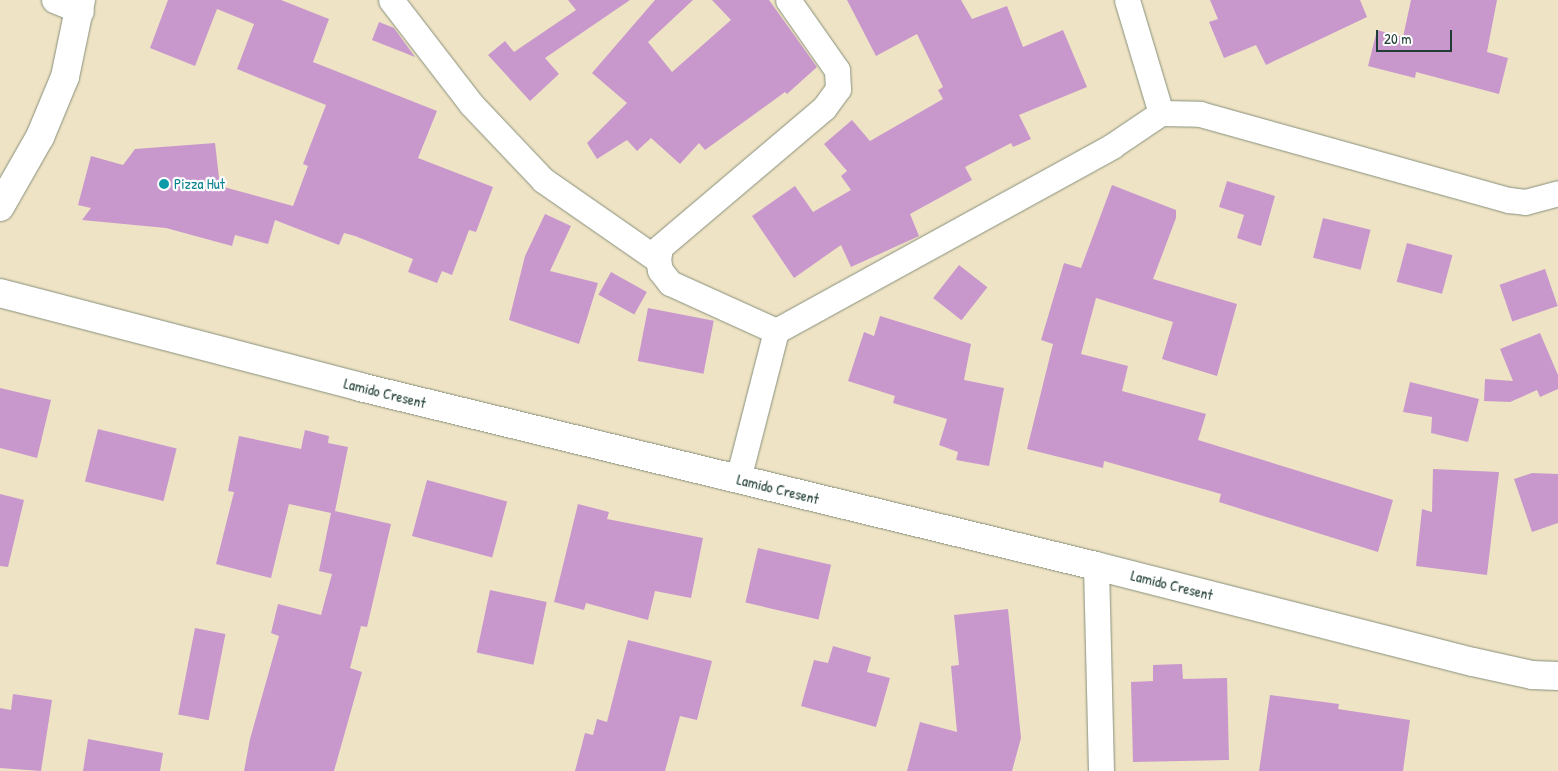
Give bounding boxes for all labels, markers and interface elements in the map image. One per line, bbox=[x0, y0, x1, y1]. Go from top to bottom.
scale bar bbox=[1378, 20, 1454, 52]
text: 20 m bbox=[1384, 28, 1411, 49]
place label: Pizza Hut bbox=[174, 175, 225, 193]
marker: Pizza Hut bbox=[158, 178, 170, 190]
street label: Lamido Cresent bbox=[342, 374, 428, 412]
street label: Lamido Cresent bbox=[735, 470, 821, 508]
street label: Lamido Cresent bbox=[1129, 566, 1215, 604]

